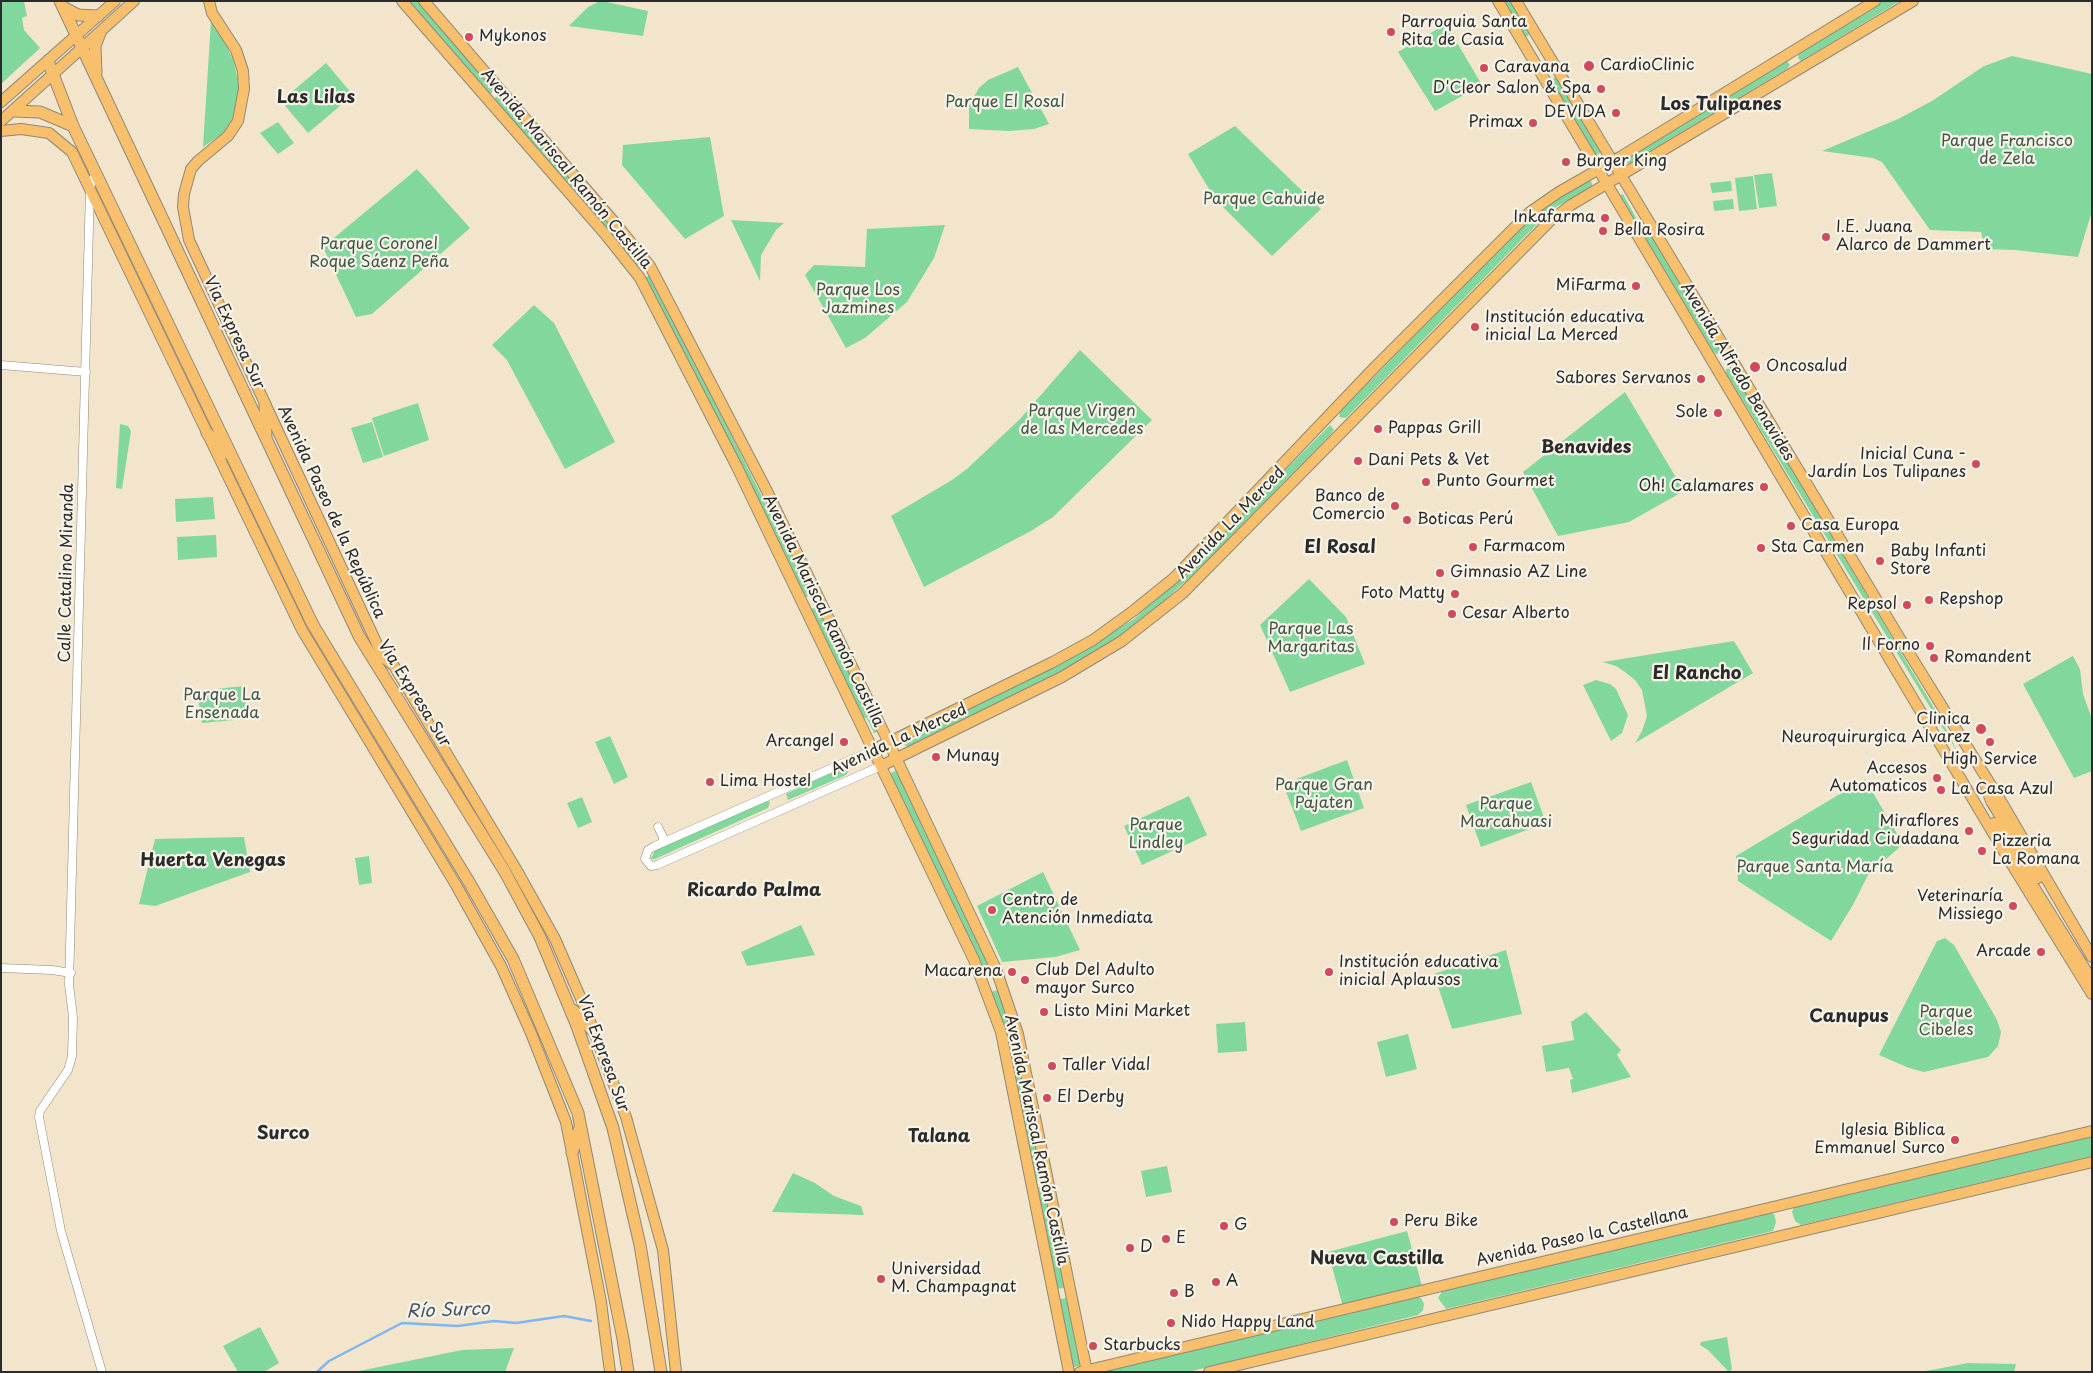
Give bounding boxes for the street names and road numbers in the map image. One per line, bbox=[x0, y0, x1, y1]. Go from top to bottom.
street label: Avenida Mariscal Ramón Castilla bbox=[476, 65, 656, 273]
street label: Via Expresa Sur bbox=[199, 273, 269, 393]
street label: Avenida Alfredo Benavides bbox=[1676, 279, 1798, 465]
street label: Avenida Paseo de la República bbox=[273, 402, 389, 622]
street label: Avenida La Merced bbox=[1173, 463, 1289, 583]
street label: Calle Catalino Miranda bbox=[56, 483, 78, 663]
street label: Avenida Mariscal Ramón Castilla bbox=[758, 492, 888, 730]
street label: Via Expresa Sur bbox=[373, 637, 455, 751]
street label: Avenida La Merced bbox=[828, 700, 970, 780]
street label: Via Expresa Sur bbox=[573, 993, 633, 1115]
street label: Avenida Mariscal Ramón Castilla bbox=[1000, 1013, 1072, 1267]
street label: Avenida Paseo la Castellana bbox=[1474, 1203, 1690, 1271]

